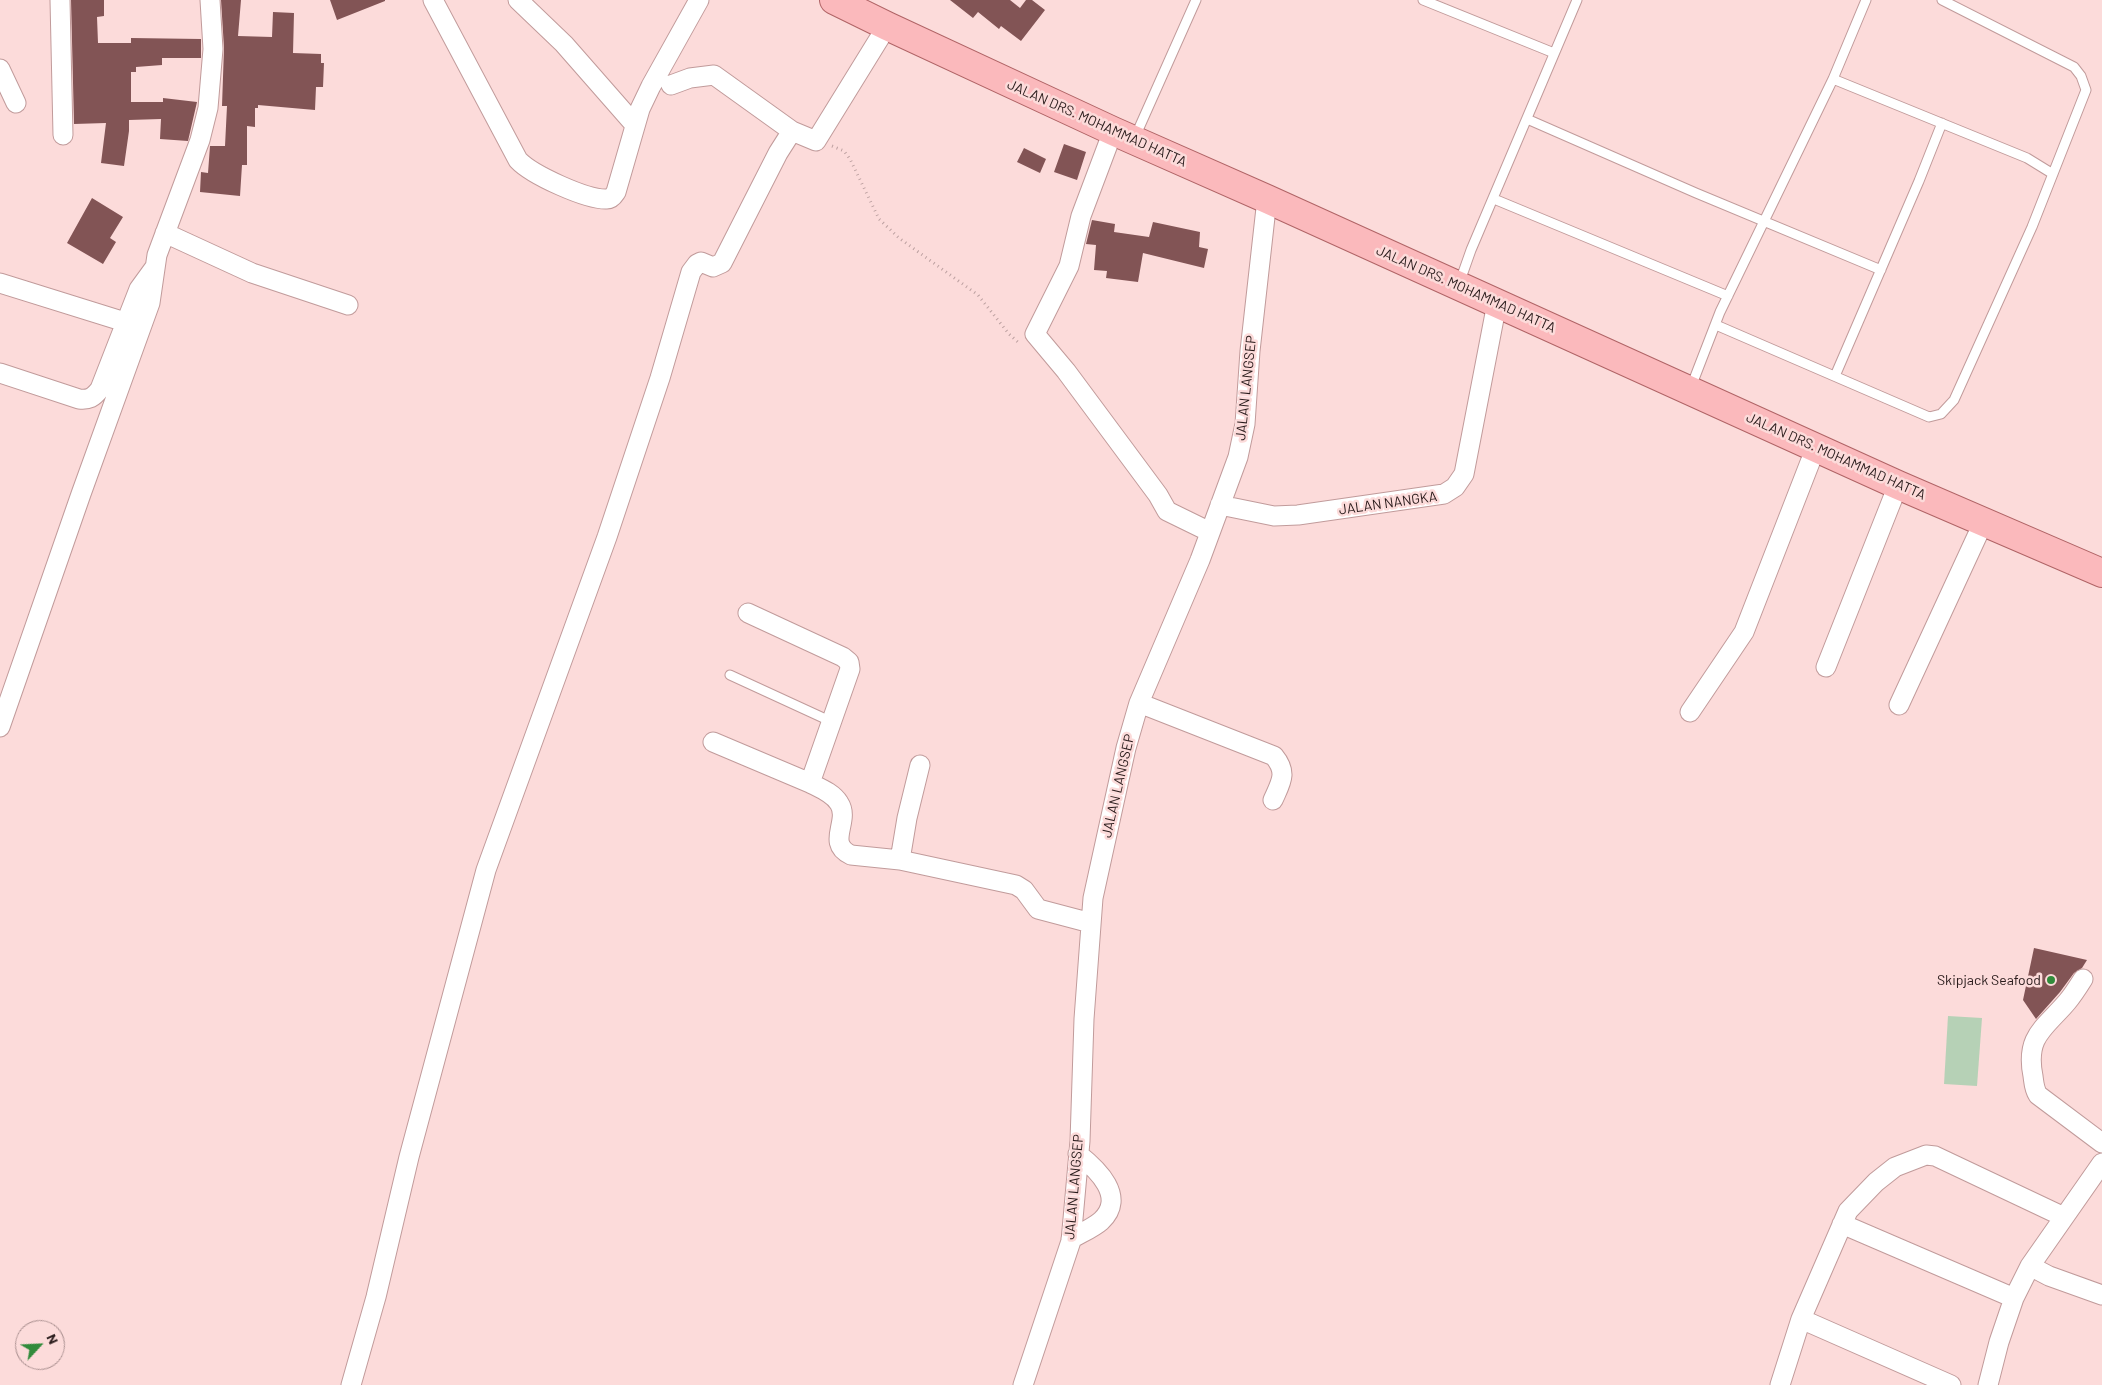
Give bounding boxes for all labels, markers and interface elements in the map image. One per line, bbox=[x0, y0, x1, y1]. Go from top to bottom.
street label: JALAN DRS. MOHAMMAD HATTA bbox=[1005, 76, 1189, 170]
street label: JALAN DRS. MOHAMMAD HATTA bbox=[1374, 242, 1558, 336]
street label: JALAN LANGSEP bbox=[1232, 335, 1260, 441]
street label: JALAN DRS. MOHAMMAD HATTA bbox=[1744, 409, 1928, 503]
street label: JALAN NANGKA bbox=[1338, 488, 1438, 518]
street label: JALAN LANGSEP bbox=[1098, 733, 1138, 839]
place label: Skipjack Seafood bbox=[1937, 972, 2041, 988]
marker: Skipjack Seafood bbox=[2045, 974, 2057, 986]
street label: JALAN LANGSEP bbox=[1061, 1134, 1087, 1240]
north arrow bbox=[15, 1320, 65, 1370]
text: N bbox=[43, 1331, 63, 1347]

